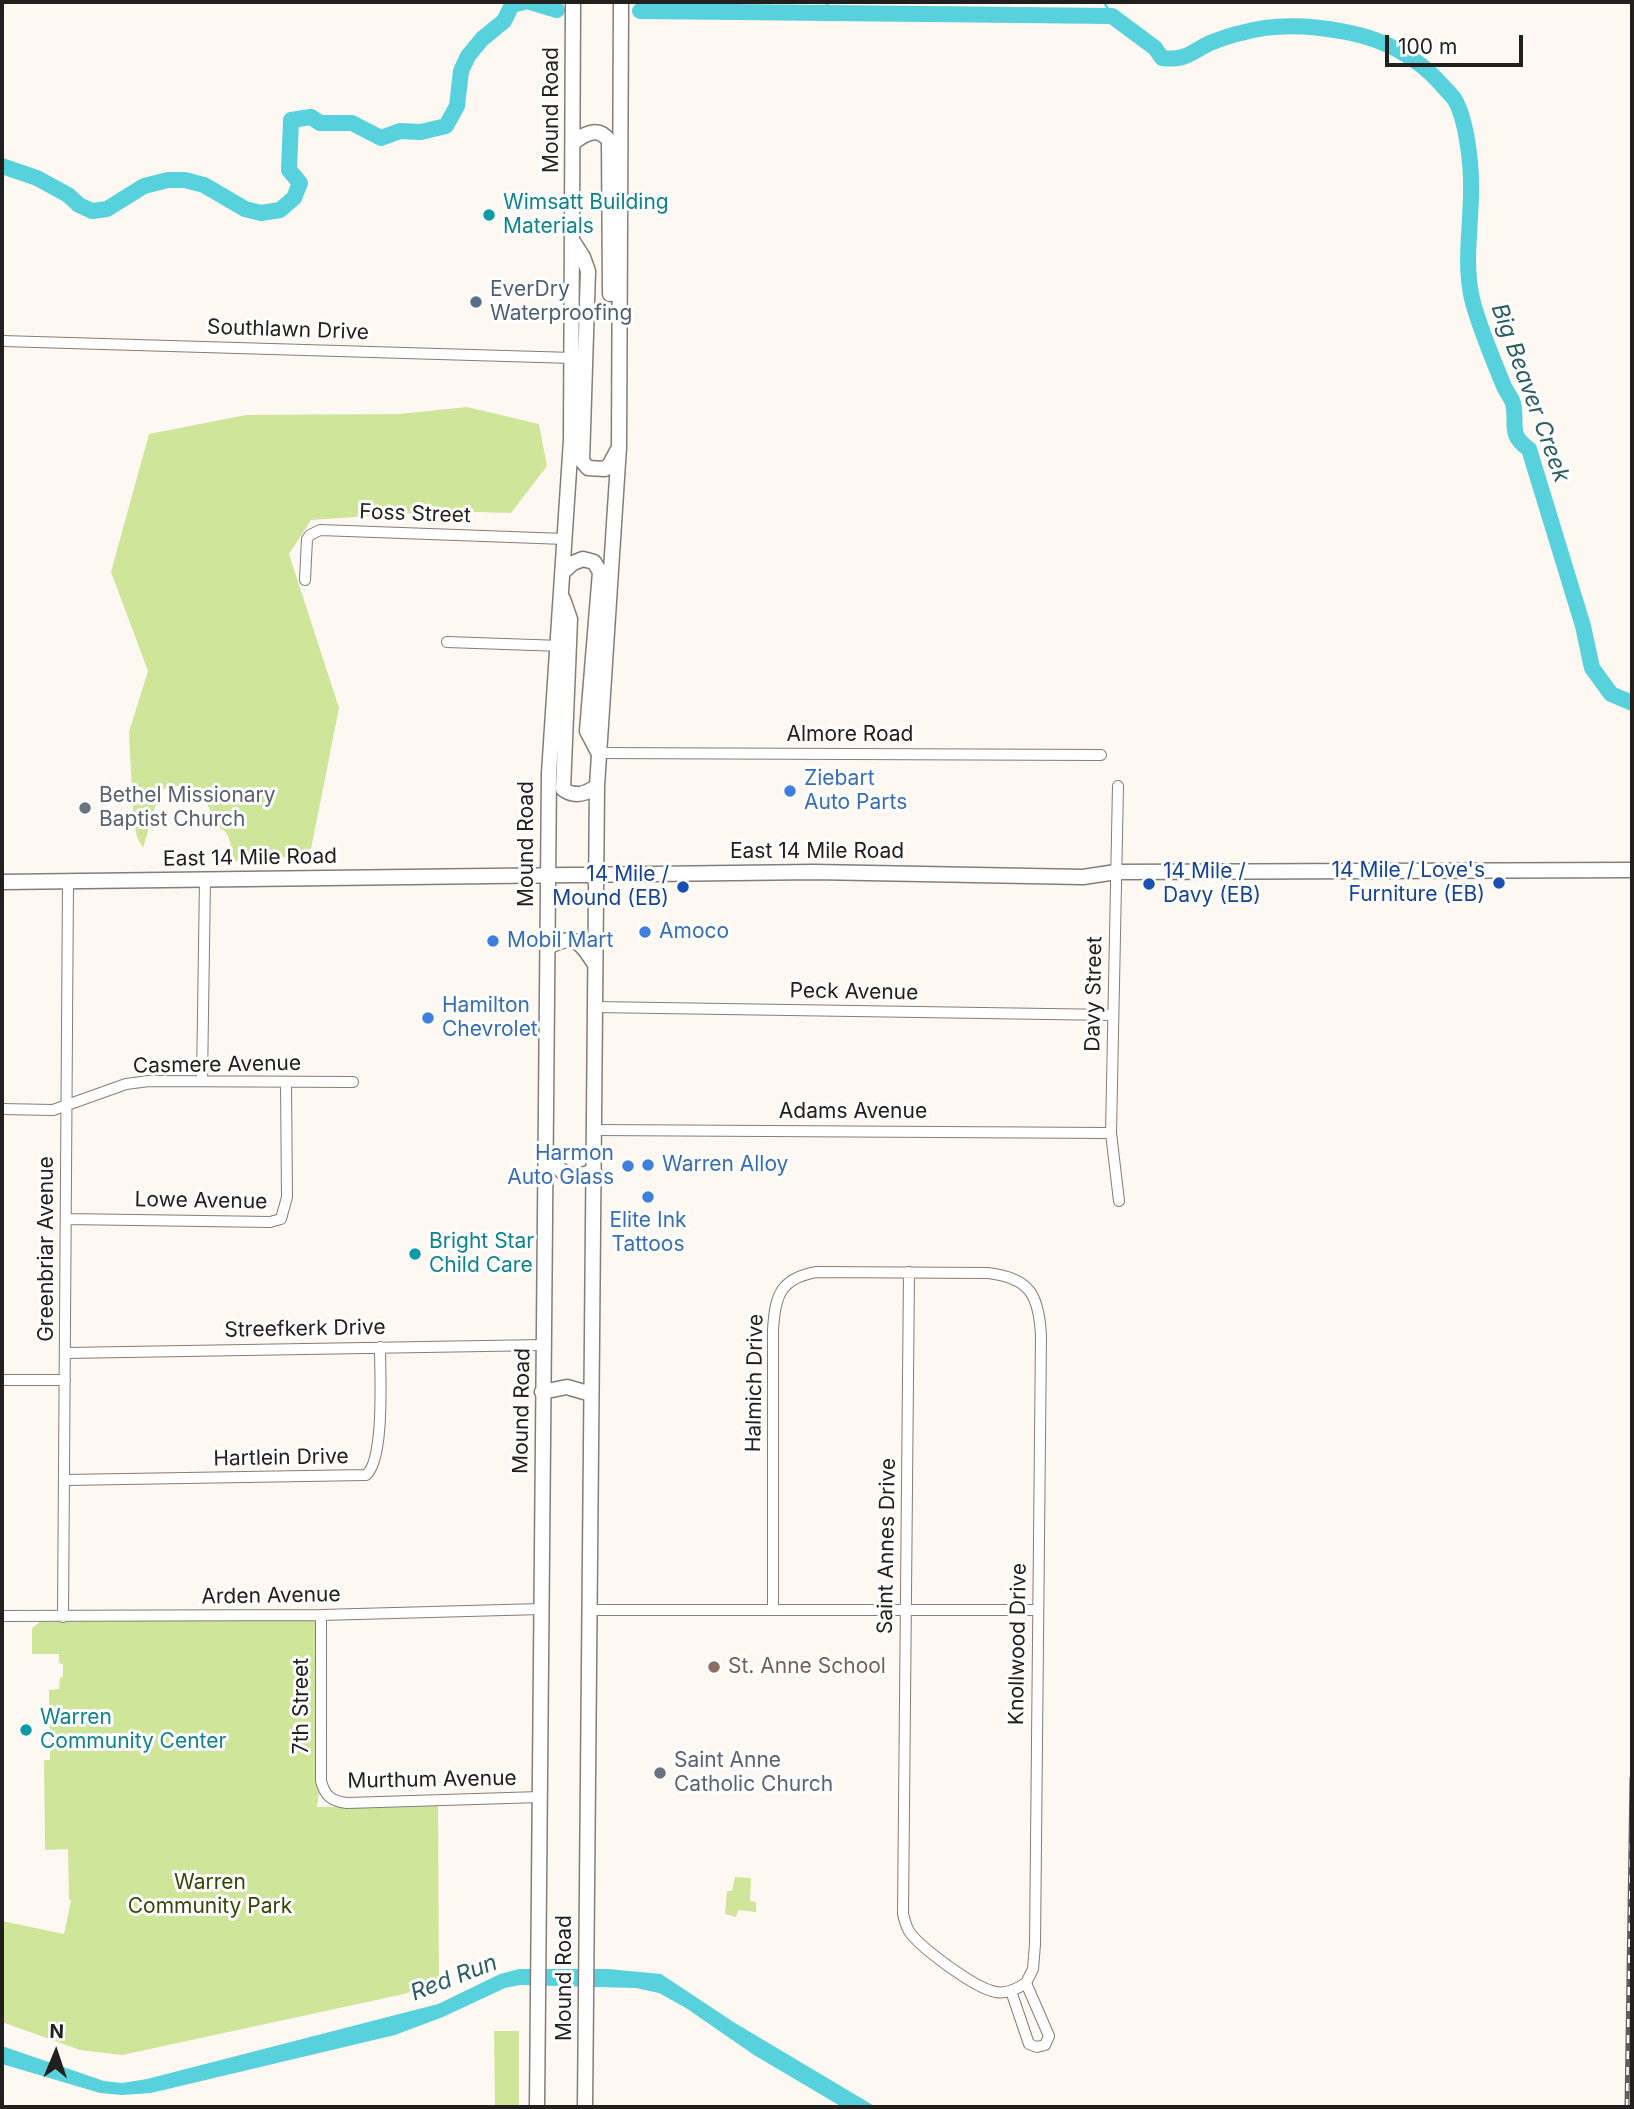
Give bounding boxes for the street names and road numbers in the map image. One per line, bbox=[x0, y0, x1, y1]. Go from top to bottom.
street label: Mound Road bbox=[539, 47, 565, 173]
street label: Southlawn Drive bbox=[206, 315, 370, 345]
street label: Foss Street bbox=[359, 499, 471, 529]
street label: Almore Road bbox=[787, 722, 913, 748]
street label: Mound Road bbox=[514, 781, 540, 907]
street label: East 14 Mile Road bbox=[730, 839, 904, 865]
street label: East 14 Mile Road bbox=[163, 844, 337, 872]
street label: Davy Street bbox=[1080, 936, 1108, 1052]
street label: Peck Avenue bbox=[789, 978, 919, 1006]
street label: Casmere Avenue bbox=[133, 1051, 301, 1079]
street label: Adams Avenue bbox=[779, 1099, 927, 1125]
street label: Greenbriar Avenue bbox=[34, 1156, 60, 1342]
street label: Lowe Avenue bbox=[134, 1187, 268, 1215]
street label: Halmich Drive bbox=[741, 1314, 769, 1452]
street label: Streefkerk Drive bbox=[224, 1315, 386, 1343]
street label: Mound Road bbox=[508, 1348, 536, 1474]
street label: Hartlein Drive bbox=[213, 1444, 349, 1472]
street label: Saint Annes Drive bbox=[873, 1458, 901, 1634]
street label: Knollwood Drive bbox=[1004, 1563, 1032, 1725]
street label: Arden Avenue bbox=[201, 1582, 341, 1610]
street label: 7th Street bbox=[289, 1658, 315, 1754]
street label: Murthum Avenue bbox=[347, 1766, 517, 1794]
street label: Mound Road bbox=[552, 1915, 578, 2041]

